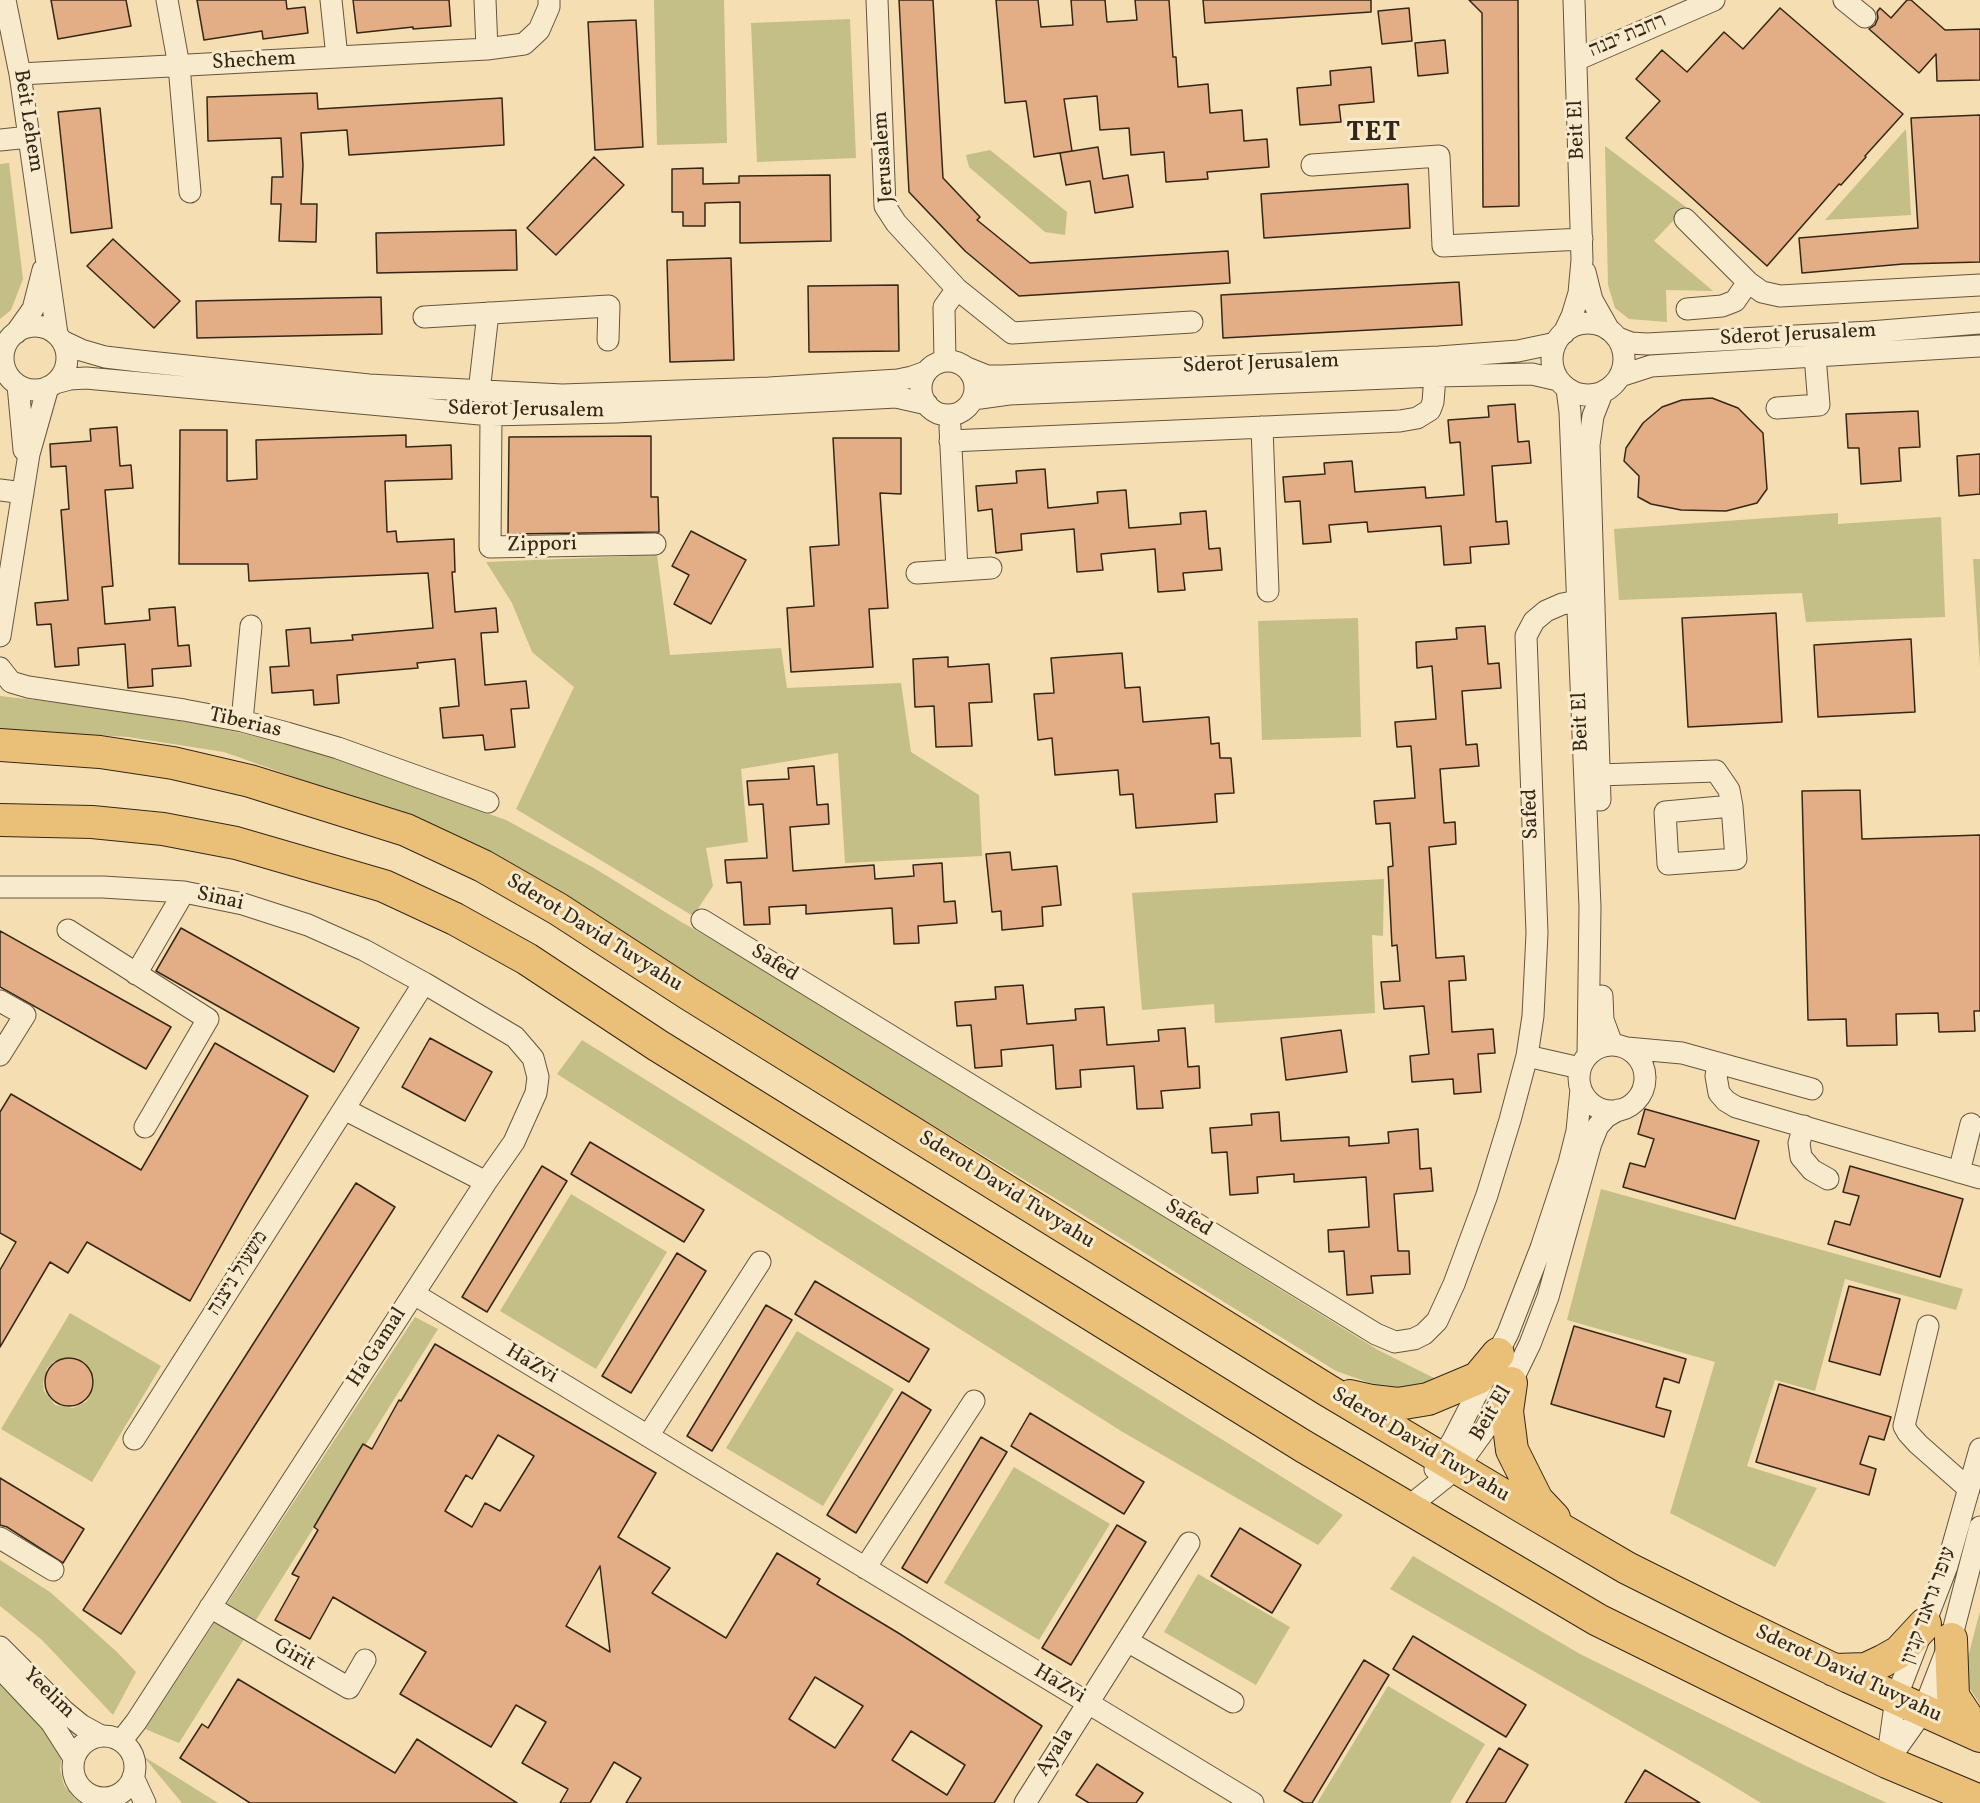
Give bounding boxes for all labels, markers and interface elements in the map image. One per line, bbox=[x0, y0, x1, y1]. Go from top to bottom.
street label: רחבת יבנה bbox=[1585, 9, 1671, 65]
street label: Shechem bbox=[211, 47, 297, 77]
street label: Beit Lehem bbox=[6, 68, 48, 174]
street label: Beit El bbox=[1564, 100, 1592, 160]
street label: Jerusalem bbox=[869, 110, 901, 204]
district label: TET bbox=[1346, 119, 1402, 151]
street label: Sderot Jerusalem bbox=[1719, 319, 1877, 353]
street label: Sderot Jerusalem bbox=[1182, 350, 1340, 380]
street label: Sderot Jerusalem bbox=[447, 397, 605, 425]
street label: Zippori bbox=[507, 533, 577, 559]
street label: Beit El bbox=[1568, 692, 1596, 752]
street label: Tiberias bbox=[206, 703, 284, 745]
street label: Safed bbox=[1519, 788, 1545, 840]
street label: Sderot David Tuvyahu bbox=[501, 869, 687, 999]
street label: Sinai bbox=[194, 882, 246, 918]
street label: Safed bbox=[746, 940, 802, 988]
street label: Sderot David Tuvyahu bbox=[913, 1126, 1099, 1256]
street label: Safed bbox=[1160, 1195, 1216, 1243]
street label: משעול ניצנה bbox=[203, 1227, 275, 1321]
street label: Ha'Gamal bbox=[343, 1303, 413, 1393]
street label: HaZvi bbox=[501, 1340, 561, 1390]
street label: Beit El bbox=[1466, 1382, 1518, 1446]
street label: Sderot David Tuvyahu bbox=[1326, 1383, 1514, 1509]
street label: עופר גראנד קניון bbox=[1897, 1544, 1963, 1668]
street label: Sderot David Tuvyahu bbox=[1751, 1621, 1945, 1729]
street label: Girit bbox=[269, 1634, 319, 1678]
street label: HaZvi bbox=[1029, 1660, 1089, 1710]
street label: Yeelim bbox=[17, 1663, 79, 1725]
street label: Ayala bbox=[1032, 1724, 1080, 1782]

